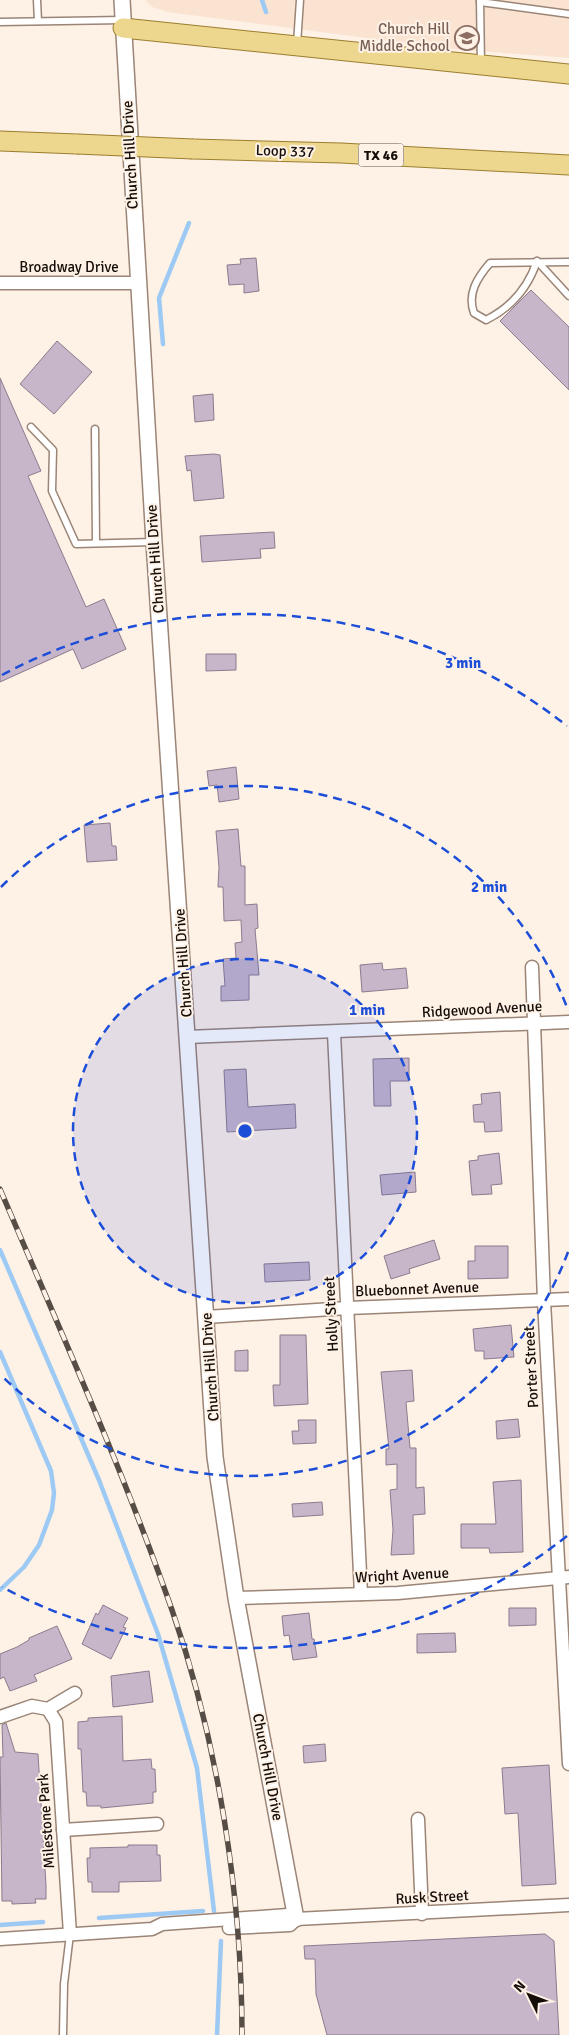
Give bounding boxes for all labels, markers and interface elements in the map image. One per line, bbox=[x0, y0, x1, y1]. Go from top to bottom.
place label: Church Hill Middle School bbox=[359, 20, 450, 55]
school or university icon: Church Hill Middle School bbox=[454, 25, 480, 51]
street label: Church Hill Drive bbox=[118, 100, 142, 210]
street label: Loop 337 bbox=[255, 141, 315, 161]
road number: TX 46 bbox=[358, 144, 404, 166]
street label: Broadway Drive bbox=[19, 258, 119, 276]
street label: Church Hill Drive bbox=[142, 504, 168, 614]
text: 3 min bbox=[445, 654, 481, 672]
text: 2 min bbox=[471, 878, 507, 896]
street label: Church Hill Drive bbox=[170, 908, 196, 1018]
street label: Ridgewood Avenue bbox=[421, 997, 543, 1021]
text: 1 min bbox=[349, 1001, 385, 1019]
centre of rings bbox=[236, 1122, 254, 1140]
street label: Holly Street bbox=[320, 1276, 342, 1352]
street label: Bluebonnet Avenue bbox=[355, 1278, 479, 1300]
street label: Church Hill Drive bbox=[197, 1312, 223, 1422]
street label: Porter Street bbox=[520, 1325, 542, 1409]
street label: Wright Avenue bbox=[355, 1564, 449, 1586]
street label: Church Hill Drive bbox=[249, 1712, 287, 1822]
street label: Milestone Park bbox=[34, 1772, 58, 1869]
street label: Rusk Street bbox=[395, 1886, 469, 1908]
north arrow bbox=[504, 1970, 554, 2020]
text: N bbox=[510, 1977, 529, 1996]

